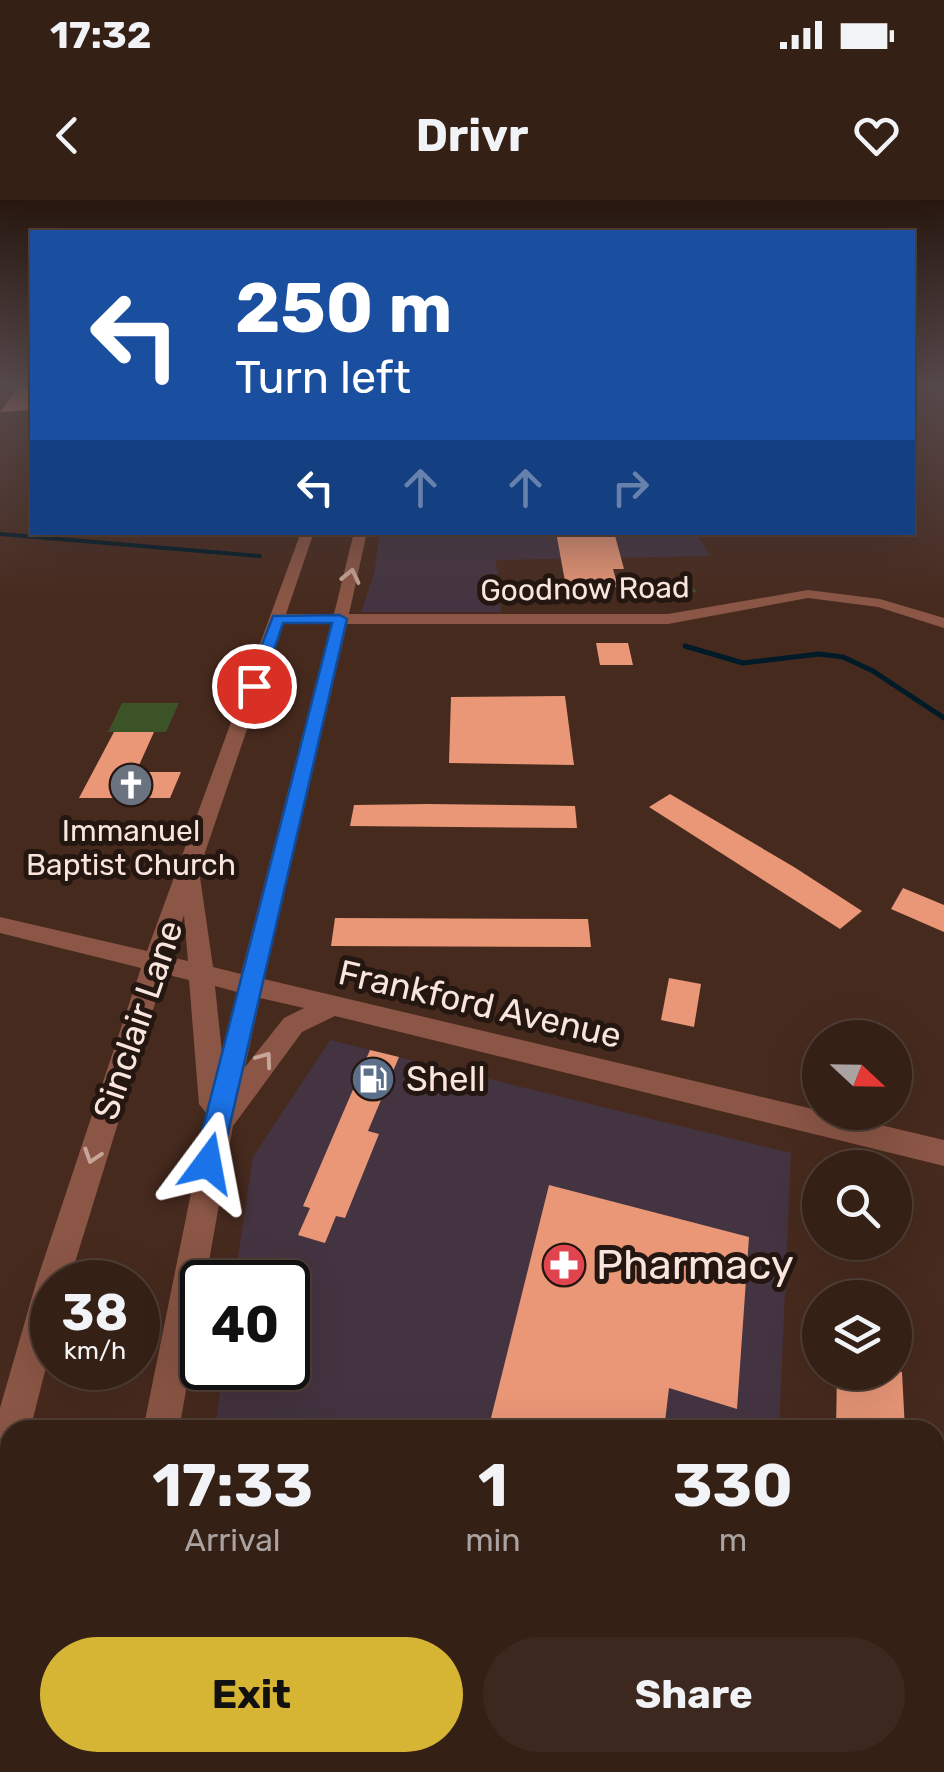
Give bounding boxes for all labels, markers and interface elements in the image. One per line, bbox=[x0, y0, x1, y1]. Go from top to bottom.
text: 17:32 bbox=[50, 12, 152, 58]
icon: back bbox=[40, 108, 95, 163]
icon: heart bbox=[849, 108, 904, 163]
text: Drivr bbox=[416, 109, 528, 162]
text: 250 m bbox=[235, 267, 452, 350]
icon: left bbox=[70, 270, 200, 400]
text: Turn left bbox=[235, 351, 411, 404]
icon: left bbox=[288, 460, 343, 515]
icon: ahead bbox=[393, 460, 448, 515]
icon: ahead bbox=[498, 460, 553, 515]
icon: right bbox=[603, 460, 658, 515]
one-way arrow bbox=[339, 568, 360, 585]
street label: Goodnow Road bbox=[480, 569, 690, 609]
pin bbox=[212, 644, 297, 729]
icon: arrive bbox=[227, 659, 282, 714]
church icon: Immanuel Baptist Church bbox=[108, 762, 154, 808]
place label: Immanuel Baptist Church bbox=[26, 813, 236, 883]
street label: Sinclair Lane bbox=[84, 915, 192, 1125]
street label: Frankford Avenue bbox=[335, 951, 625, 1057]
north arrow bbox=[802, 1020, 912, 1130]
map controls bbox=[802, 1020, 912, 1390]
one-way arrow bbox=[253, 1052, 271, 1071]
fuel station icon: Shell bbox=[350, 1056, 396, 1102]
place label: Shell bbox=[406, 1058, 486, 1100]
position arrow bbox=[156, 1111, 260, 1215]
one-way arrow bbox=[83, 1147, 103, 1164]
button: search bbox=[802, 1150, 912, 1260]
place label: Pharmacy bbox=[596, 1240, 794, 1290]
pharmacy icon: Pharmacy bbox=[541, 1242, 587, 1288]
speed limit sign: 40 bbox=[180, 1260, 310, 1390]
button: layers bbox=[802, 1280, 912, 1390]
text: 38 bbox=[62, 1283, 128, 1343]
text: km/h bbox=[64, 1336, 126, 1365]
text: 17:33 bbox=[152, 1450, 313, 1521]
text: 1 bbox=[478, 1450, 508, 1521]
text: 330 bbox=[673, 1450, 793, 1521]
text: Arrival bbox=[185, 1521, 281, 1559]
text: min bbox=[465, 1521, 521, 1559]
text: m bbox=[719, 1521, 747, 1559]
button: Exit bbox=[40, 1637, 463, 1752]
button: Share bbox=[483, 1637, 905, 1752]

